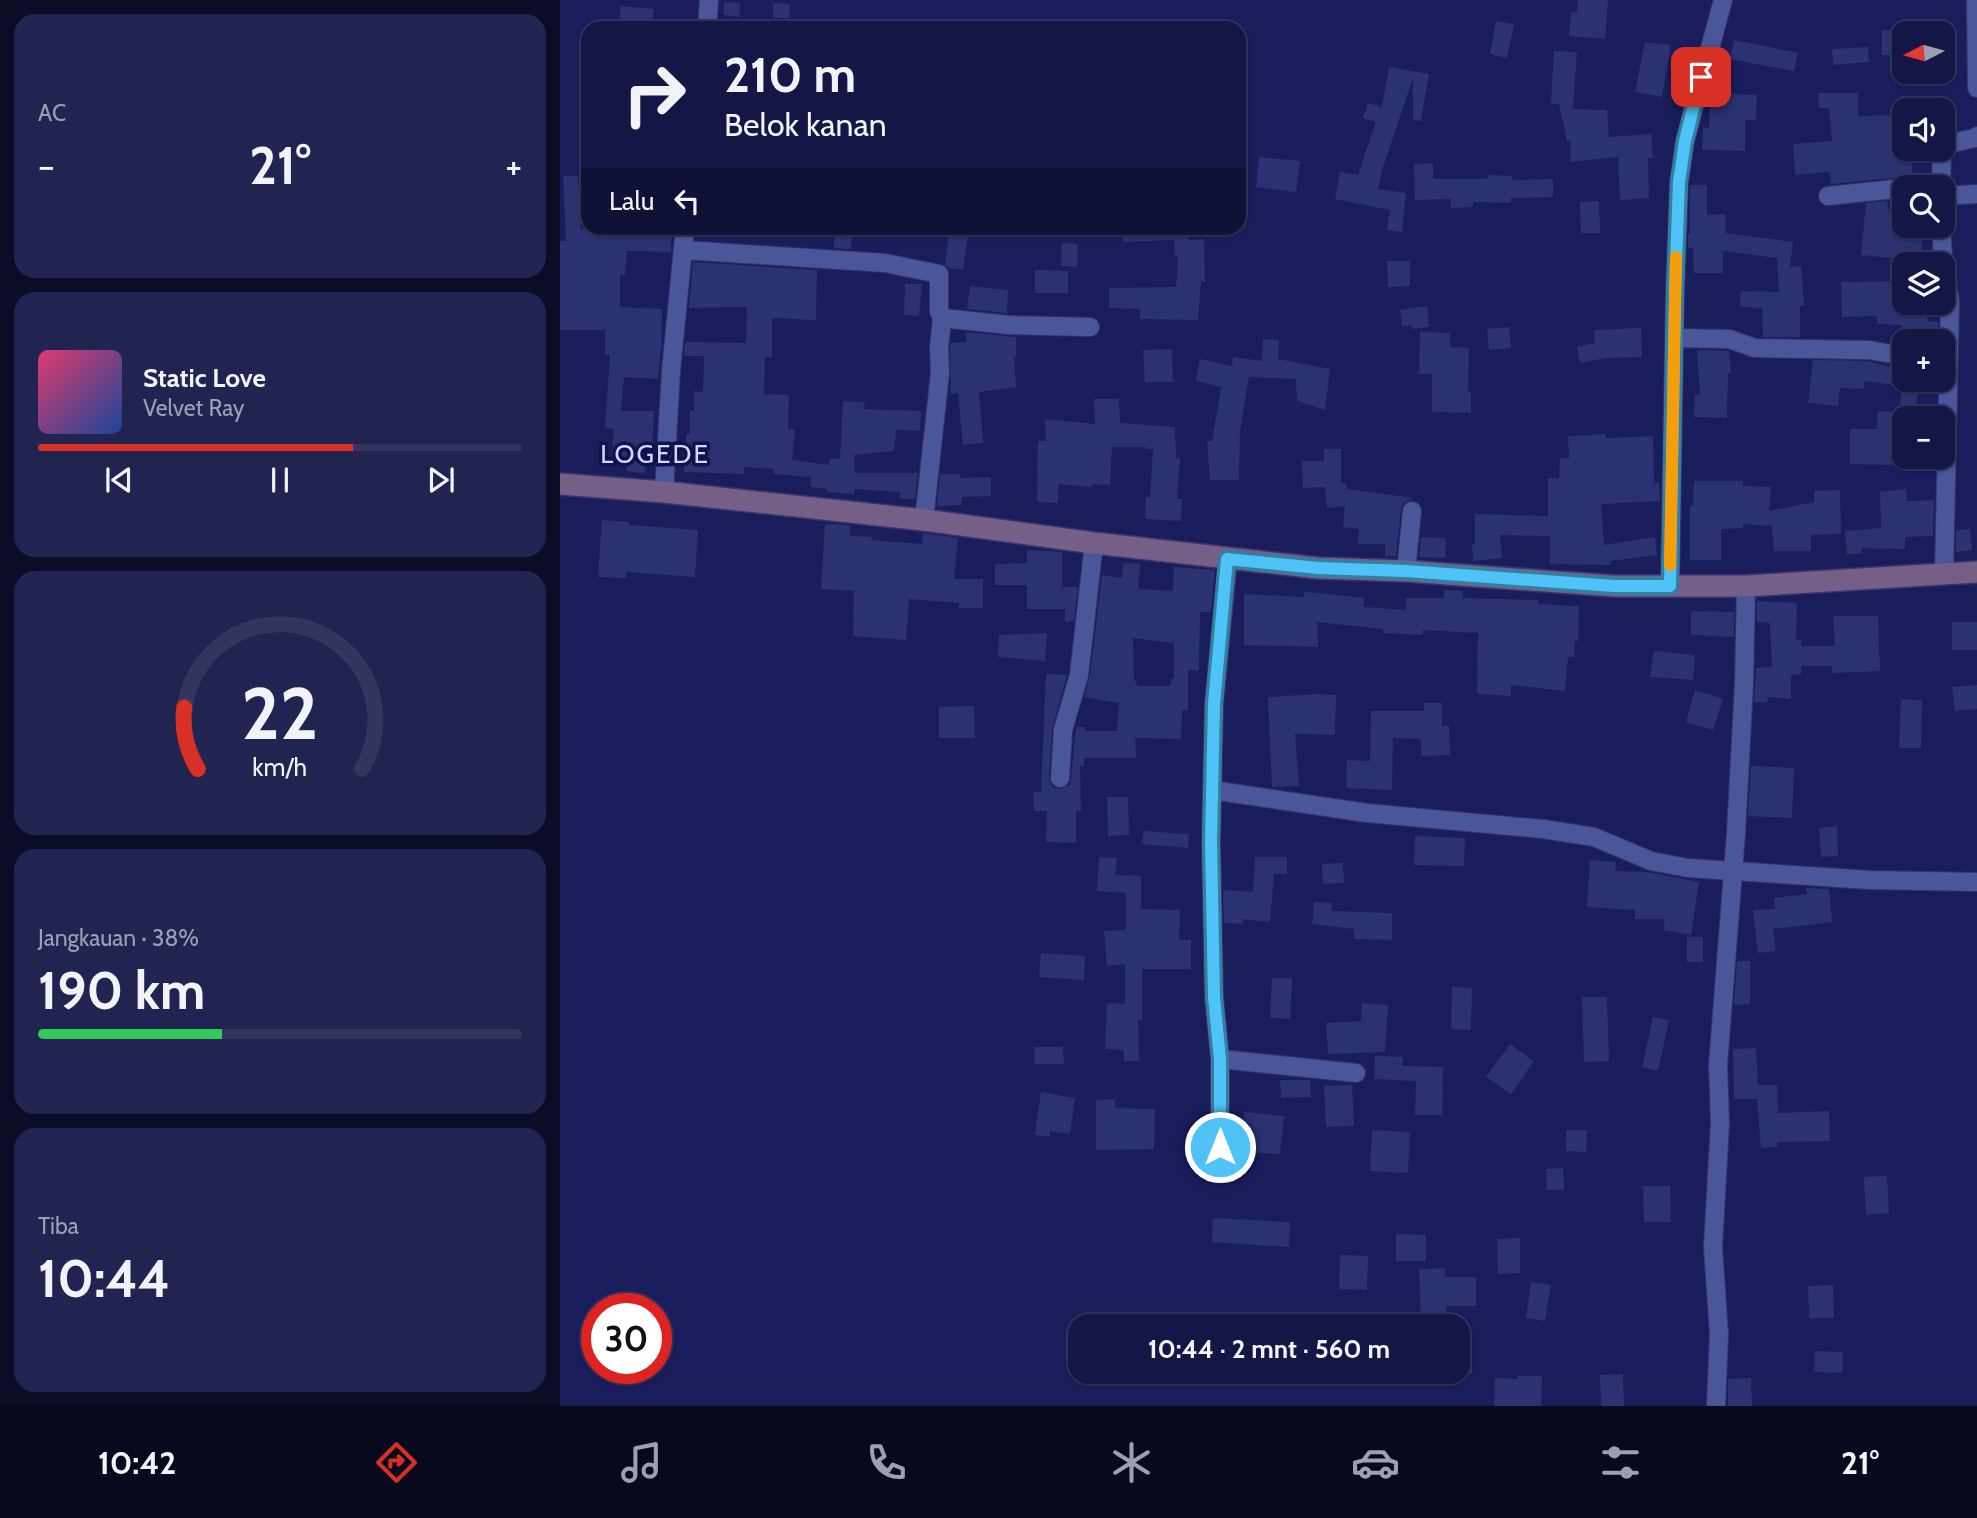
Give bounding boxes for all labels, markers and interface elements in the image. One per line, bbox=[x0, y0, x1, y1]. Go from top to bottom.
north arrow bbox=[1892, 21, 1955, 84]
map controls bbox=[1892, 21, 1955, 469]
text: 210 m bbox=[724, 45, 856, 104]
pin bbox=[1671, 47, 1731, 107]
icon: right bbox=[609, 49, 700, 140]
icon: arrive bbox=[1682, 58, 1720, 96]
button: sound bbox=[1892, 98, 1955, 161]
text: AC bbox=[38, 99, 66, 127]
text: Belok kanan bbox=[724, 105, 887, 144]
text: 21° bbox=[249, 134, 311, 197]
text: − bbox=[38, 142, 55, 189]
text: + bbox=[505, 142, 522, 189]
button: search bbox=[1892, 175, 1955, 238]
icon: left bbox=[668, 182, 706, 220]
text: Lalu bbox=[609, 185, 654, 217]
button: layers bbox=[1892, 252, 1955, 315]
button: + bbox=[1892, 329, 1955, 392]
text: Static Love bbox=[143, 362, 266, 394]
text: Velvet Ray bbox=[143, 394, 244, 422]
button: − bbox=[1892, 406, 1955, 469]
district label: LOGEDE bbox=[600, 438, 710, 470]
icon: previous bbox=[100, 461, 138, 499]
icon: pause bbox=[261, 461, 299, 499]
icon: next bbox=[422, 461, 460, 499]
text: 22 bbox=[241, 669, 319, 757]
text: km/h bbox=[253, 752, 307, 782]
text: Jangkauan · 38% bbox=[38, 924, 199, 952]
text: 190 km bbox=[38, 959, 205, 1022]
position arrow bbox=[1183, 1110, 1257, 1184]
text: Tiba bbox=[38, 1212, 79, 1240]
text: 10:44 bbox=[38, 1247, 170, 1310]
speed limit sign: 30 bbox=[581, 1293, 672, 1384]
text: 10:44 · 2 mnt · 560 m bbox=[1148, 1333, 1390, 1365]
icon: directions bbox=[372, 1438, 421, 1487]
icon: music bbox=[617, 1438, 666, 1487]
icon: phone bbox=[862, 1438, 911, 1487]
icon: climate bbox=[1107, 1438, 1156, 1487]
icon: car bbox=[1351, 1438, 1400, 1487]
icon: filters bbox=[1596, 1438, 1645, 1487]
text: 10:42 bbox=[98, 1443, 176, 1482]
text: 21° bbox=[1841, 1443, 1879, 1482]

